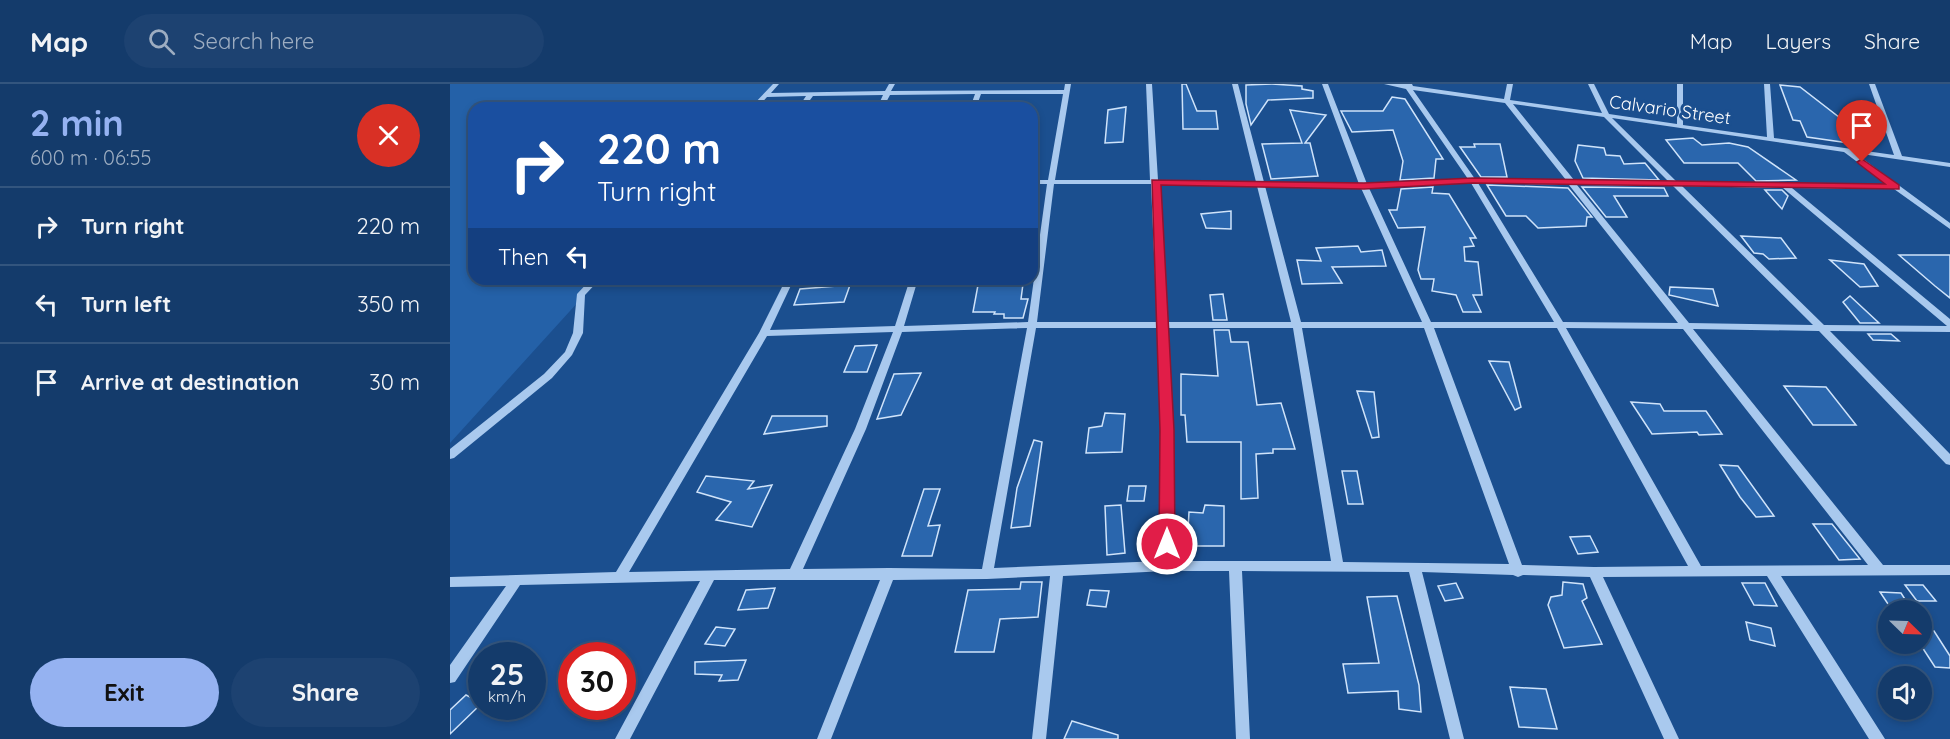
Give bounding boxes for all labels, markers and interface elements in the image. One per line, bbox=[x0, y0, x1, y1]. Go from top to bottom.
search box bbox=[124, 14, 544, 68]
text: Map bbox=[30, 24, 88, 59]
icon: search bbox=[145, 25, 178, 58]
text: Search here bbox=[193, 27, 315, 55]
text: Map bbox=[1690, 28, 1733, 54]
text: Layers bbox=[1766, 28, 1831, 54]
text: Share bbox=[1864, 28, 1920, 54]
street label: Calvario Street bbox=[1608, 90, 1732, 129]
text: 2 min bbox=[30, 100, 124, 145]
pin bbox=[1836, 100, 1887, 162]
button: close bbox=[357, 104, 420, 167]
icon: arrive bbox=[1845, 109, 1878, 142]
text: 220 m bbox=[597, 122, 721, 175]
icon: right bbox=[498, 126, 576, 204]
text: 600 m · 06:55 bbox=[30, 145, 151, 170]
text: Turn right bbox=[597, 174, 716, 208]
icon: right bbox=[30, 210, 63, 243]
text: Turn right bbox=[81, 212, 185, 240]
text: 220 m bbox=[356, 212, 420, 240]
icon: left bbox=[561, 240, 594, 273]
text: Then bbox=[498, 243, 549, 271]
icon: left bbox=[30, 288, 63, 321]
text: Turn left bbox=[81, 290, 171, 318]
text: 350 m bbox=[357, 290, 420, 318]
icon: arrive bbox=[30, 366, 63, 399]
text: Arrive at destination bbox=[81, 368, 299, 396]
text: 30 m bbox=[369, 368, 420, 396]
position arrow bbox=[1135, 512, 1199, 576]
north arrow bbox=[1878, 600, 1932, 654]
map controls bbox=[1878, 600, 1932, 720]
speed limit sign: 30 bbox=[558, 642, 636, 720]
text: 25 bbox=[490, 655, 524, 693]
button: Exit bbox=[30, 658, 219, 727]
button: Share bbox=[231, 658, 420, 727]
button: sound bbox=[1878, 666, 1932, 720]
text: km/h bbox=[488, 687, 526, 706]

